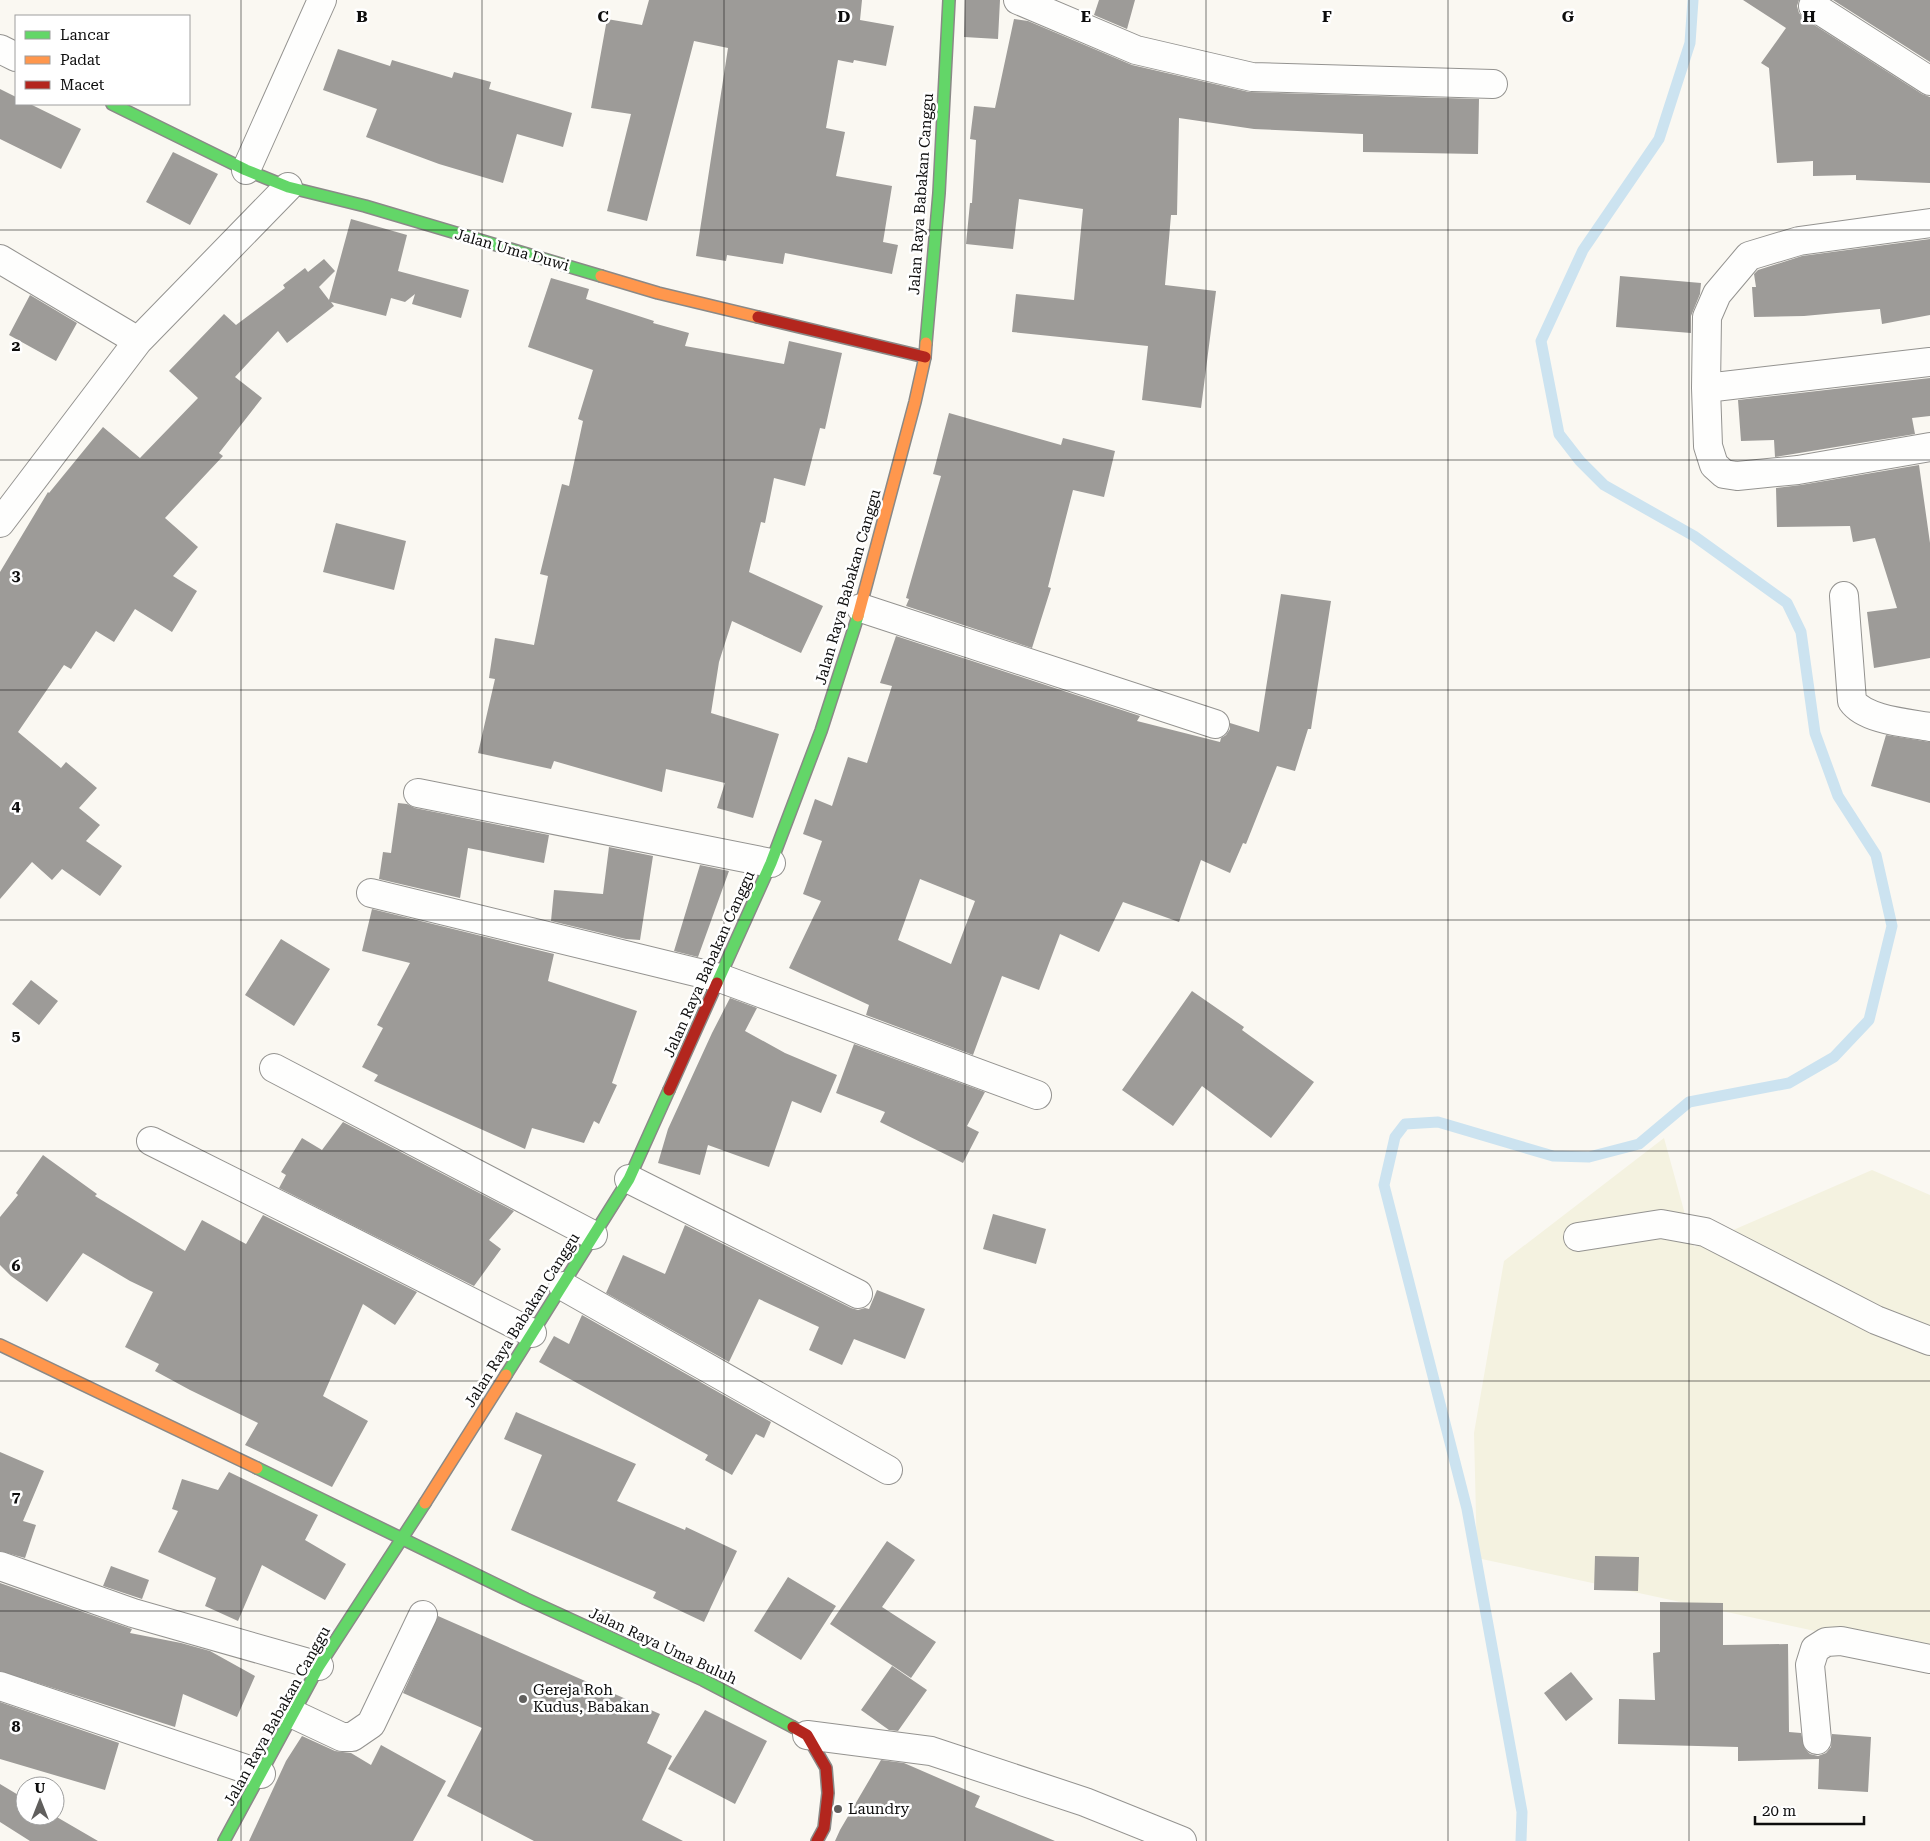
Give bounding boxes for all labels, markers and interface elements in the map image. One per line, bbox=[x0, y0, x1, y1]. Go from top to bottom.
text: B bbox=[356, 7, 368, 26]
text: C bbox=[597, 7, 609, 26]
text: D bbox=[838, 7, 851, 26]
text: E bbox=[1081, 7, 1091, 26]
text: F bbox=[1322, 7, 1332, 26]
text: G bbox=[1562, 7, 1575, 26]
text: H bbox=[1802, 7, 1816, 26]
legend bbox=[15, 15, 190, 105]
text: Lancar bbox=[60, 26, 110, 44]
text: Padat bbox=[60, 51, 101, 69]
text: Macet bbox=[60, 76, 105, 94]
street label: Jalan Raya Babakan Canggu bbox=[905, 92, 937, 296]
street label: Jalan Uma Duwi bbox=[453, 225, 571, 275]
text: 2 bbox=[12, 336, 21, 355]
street label: Jalan Raya Babakan Canggu bbox=[811, 487, 885, 687]
text: 3 bbox=[12, 566, 21, 585]
text: 4 bbox=[12, 796, 21, 815]
street label: Jalan Raya Babakan Canggu bbox=[660, 867, 759, 1060]
text: 5 bbox=[12, 1026, 21, 1045]
street label: Jalan Raya Babakan Canggu bbox=[461, 1229, 584, 1411]
text: 6 bbox=[12, 1256, 21, 1275]
text: 7 bbox=[12, 1487, 21, 1506]
street label: Jalan Raya Uma Buluh bbox=[586, 1604, 740, 1688]
street label: Jalan Raya Babakan Canggu bbox=[220, 1623, 334, 1809]
place label: Gereja Roh Kudus, Babakan bbox=[533, 1681, 650, 1716]
marker: Gereja Roh Kudus, Babakan bbox=[517, 1693, 529, 1705]
text: 8 bbox=[12, 1717, 21, 1736]
north arrow bbox=[15, 1776, 65, 1826]
text: U bbox=[35, 1780, 46, 1796]
scale bar bbox=[1755, 1794, 1864, 1826]
place label: Laundry bbox=[848, 1800, 910, 1818]
text: 20 m bbox=[1762, 1802, 1797, 1820]
marker: Laundry bbox=[832, 1803, 844, 1815]

